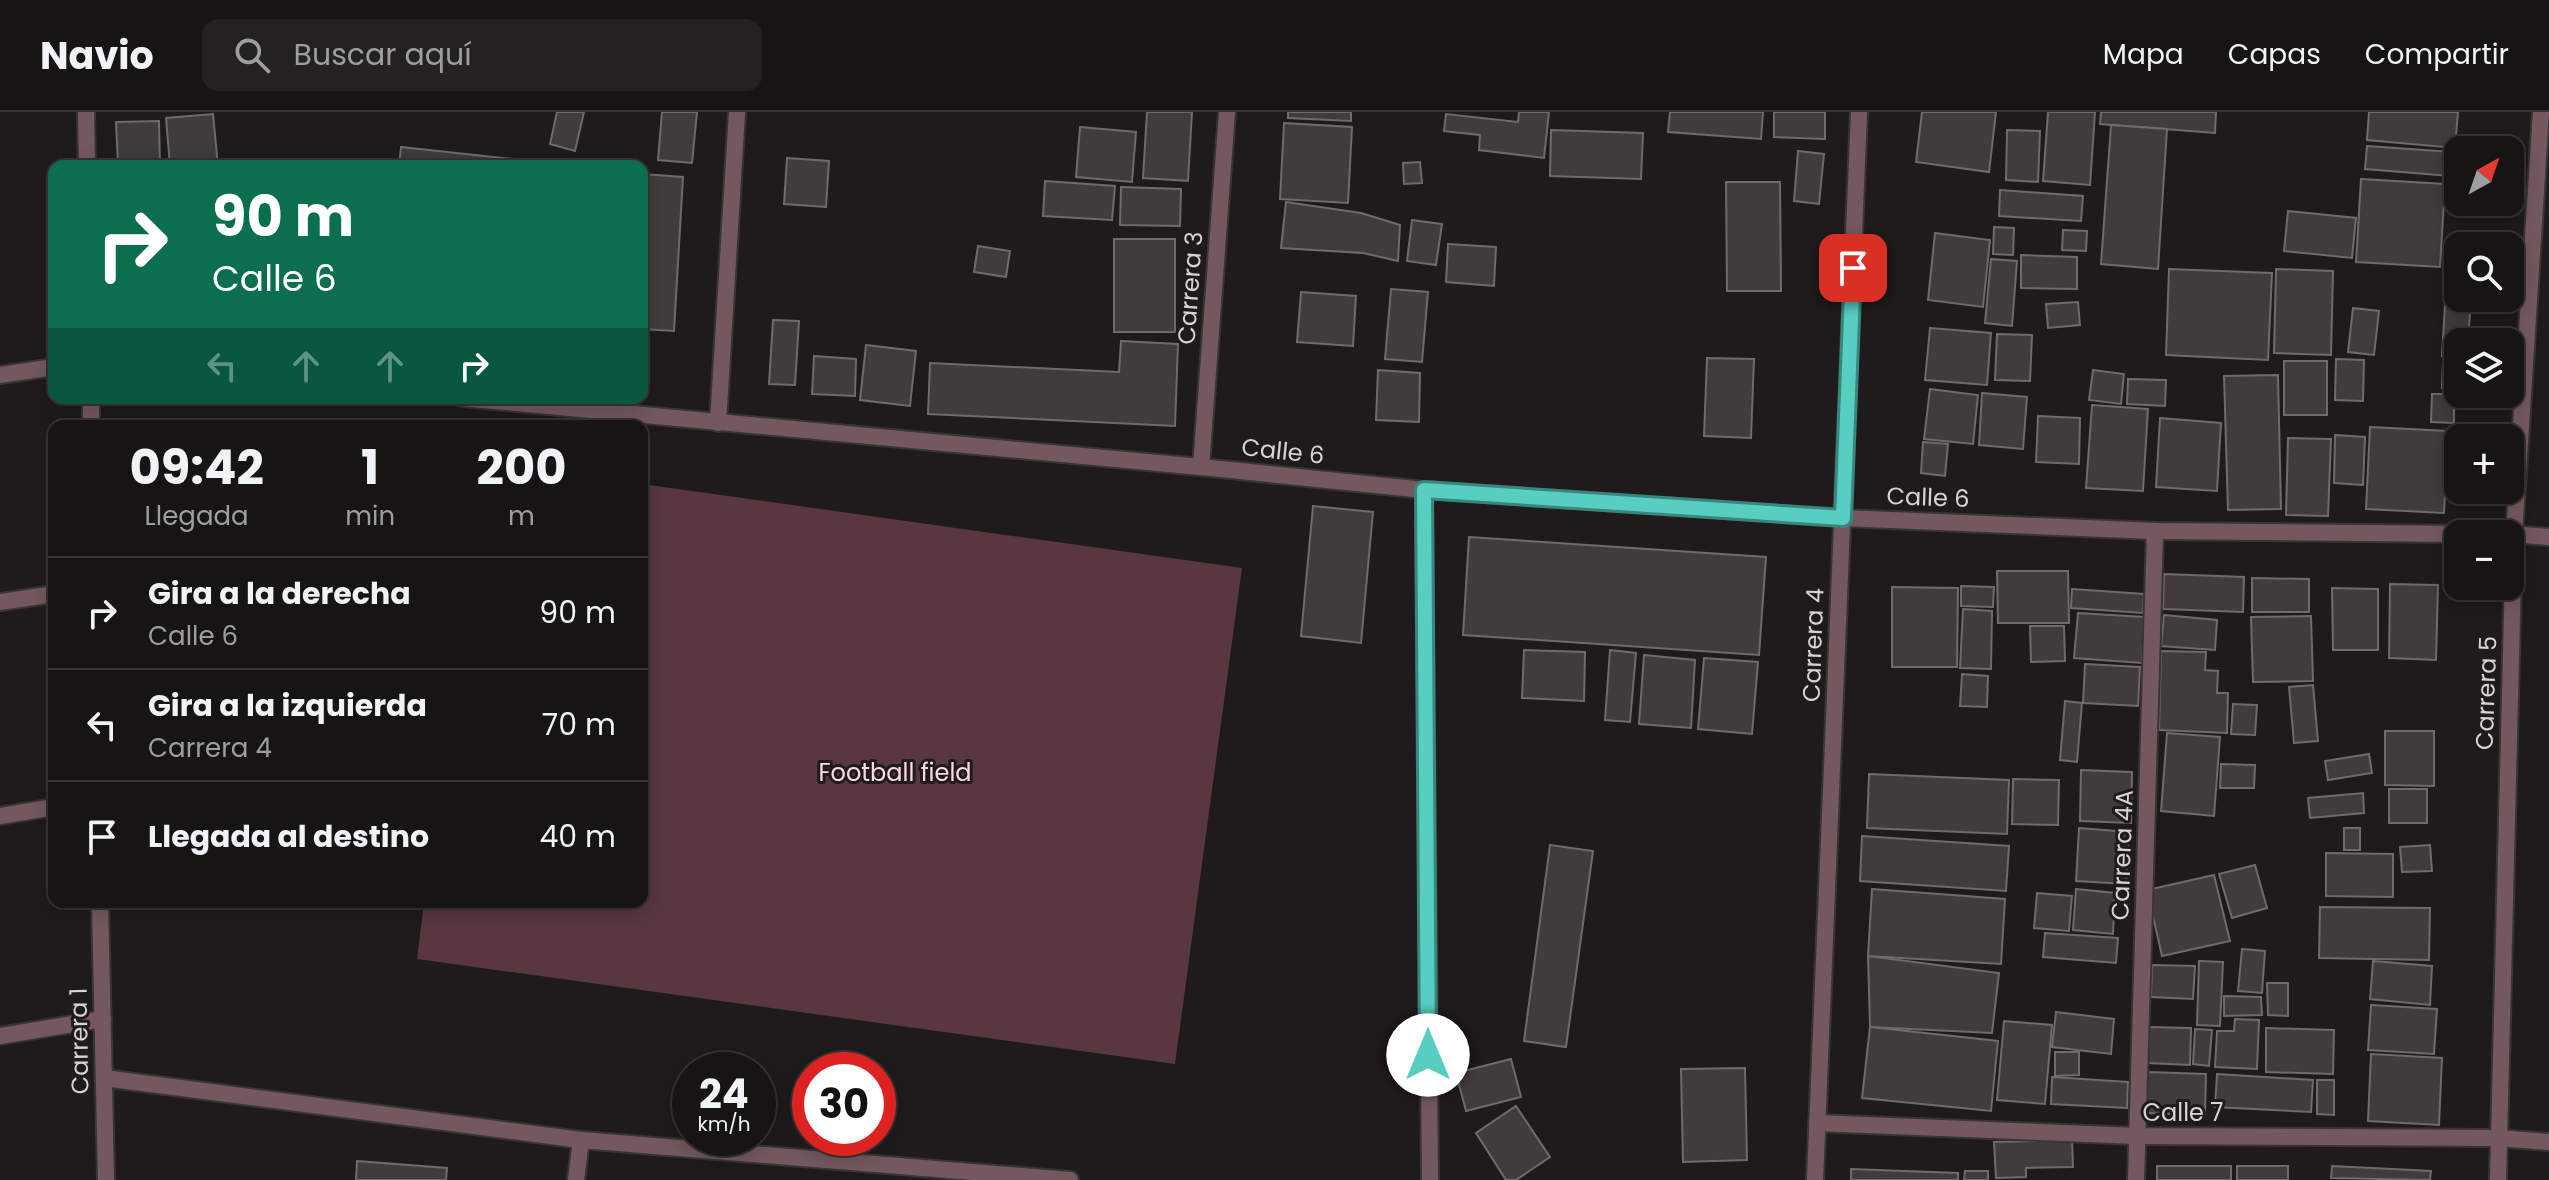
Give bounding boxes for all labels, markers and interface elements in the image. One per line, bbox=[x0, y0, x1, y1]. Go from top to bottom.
search box bbox=[202, 19, 762, 91]
text: Navio bbox=[40, 29, 154, 82]
icon: search bbox=[230, 33, 274, 77]
text: Buscar aquí bbox=[294, 33, 472, 76]
text: Mapa bbox=[2103, 35, 2184, 74]
text: Capas bbox=[2228, 35, 2321, 74]
text: Compartir bbox=[2365, 35, 2509, 74]
north arrow bbox=[2444, 136, 2524, 216]
map controls bbox=[2444, 136, 2524, 600]
text: 90 m bbox=[212, 177, 354, 256]
icon: right bbox=[80, 192, 184, 296]
street label: Carrera 3 bbox=[1170, 230, 1210, 346]
button: search bbox=[2444, 232, 2524, 312]
pin bbox=[1819, 234, 1887, 302]
icon: arrive bbox=[1831, 246, 1875, 290]
text: Calle 6 bbox=[212, 253, 337, 304]
button: layers bbox=[2444, 328, 2524, 408]
icon: left bbox=[200, 344, 244, 388]
icon: ahead bbox=[284, 344, 328, 388]
icon: ahead bbox=[368, 344, 412, 388]
icon: right bbox=[452, 344, 496, 388]
button: + bbox=[2444, 424, 2524, 504]
street label: Calle 6 bbox=[1240, 430, 1326, 472]
text: 09:42 bbox=[129, 434, 264, 501]
text: 1 bbox=[361, 434, 379, 501]
text: 200 bbox=[477, 434, 567, 501]
street label: Calle 6 bbox=[1886, 479, 1970, 515]
text: Llegada bbox=[145, 498, 249, 534]
text: min bbox=[345, 498, 395, 534]
text: m bbox=[508, 498, 535, 534]
button: − bbox=[2444, 520, 2524, 600]
text: Gira a la derecha bbox=[148, 572, 411, 615]
street label: Carrera 4 bbox=[1795, 587, 1831, 703]
icon: right bbox=[80, 591, 124, 635]
text: 90 m bbox=[539, 591, 616, 634]
text: Calle 6 bbox=[148, 618, 238, 654]
street label: Carrera 5 bbox=[2468, 635, 2504, 751]
text: Gira a la izquierda bbox=[148, 684, 427, 727]
icon: left bbox=[80, 703, 124, 747]
text: 70 m bbox=[542, 703, 616, 746]
text: Carrera 4 bbox=[148, 730, 272, 766]
park label: Football field bbox=[818, 756, 972, 789]
street label: Carrera 4A bbox=[2103, 789, 2141, 921]
icon: arrive bbox=[80, 815, 124, 859]
text: Llegada al destino bbox=[148, 815, 429, 858]
text: 40 m bbox=[539, 815, 616, 858]
street label: Carrera 1 bbox=[62, 987, 96, 1095]
position arrow bbox=[1386, 1013, 1470, 1097]
speed limit sign: 30 bbox=[792, 1052, 896, 1156]
text: 24 bbox=[699, 1066, 749, 1122]
street label: Calle 7 bbox=[2143, 1096, 2223, 1129]
text: km/h bbox=[697, 1110, 751, 1138]

